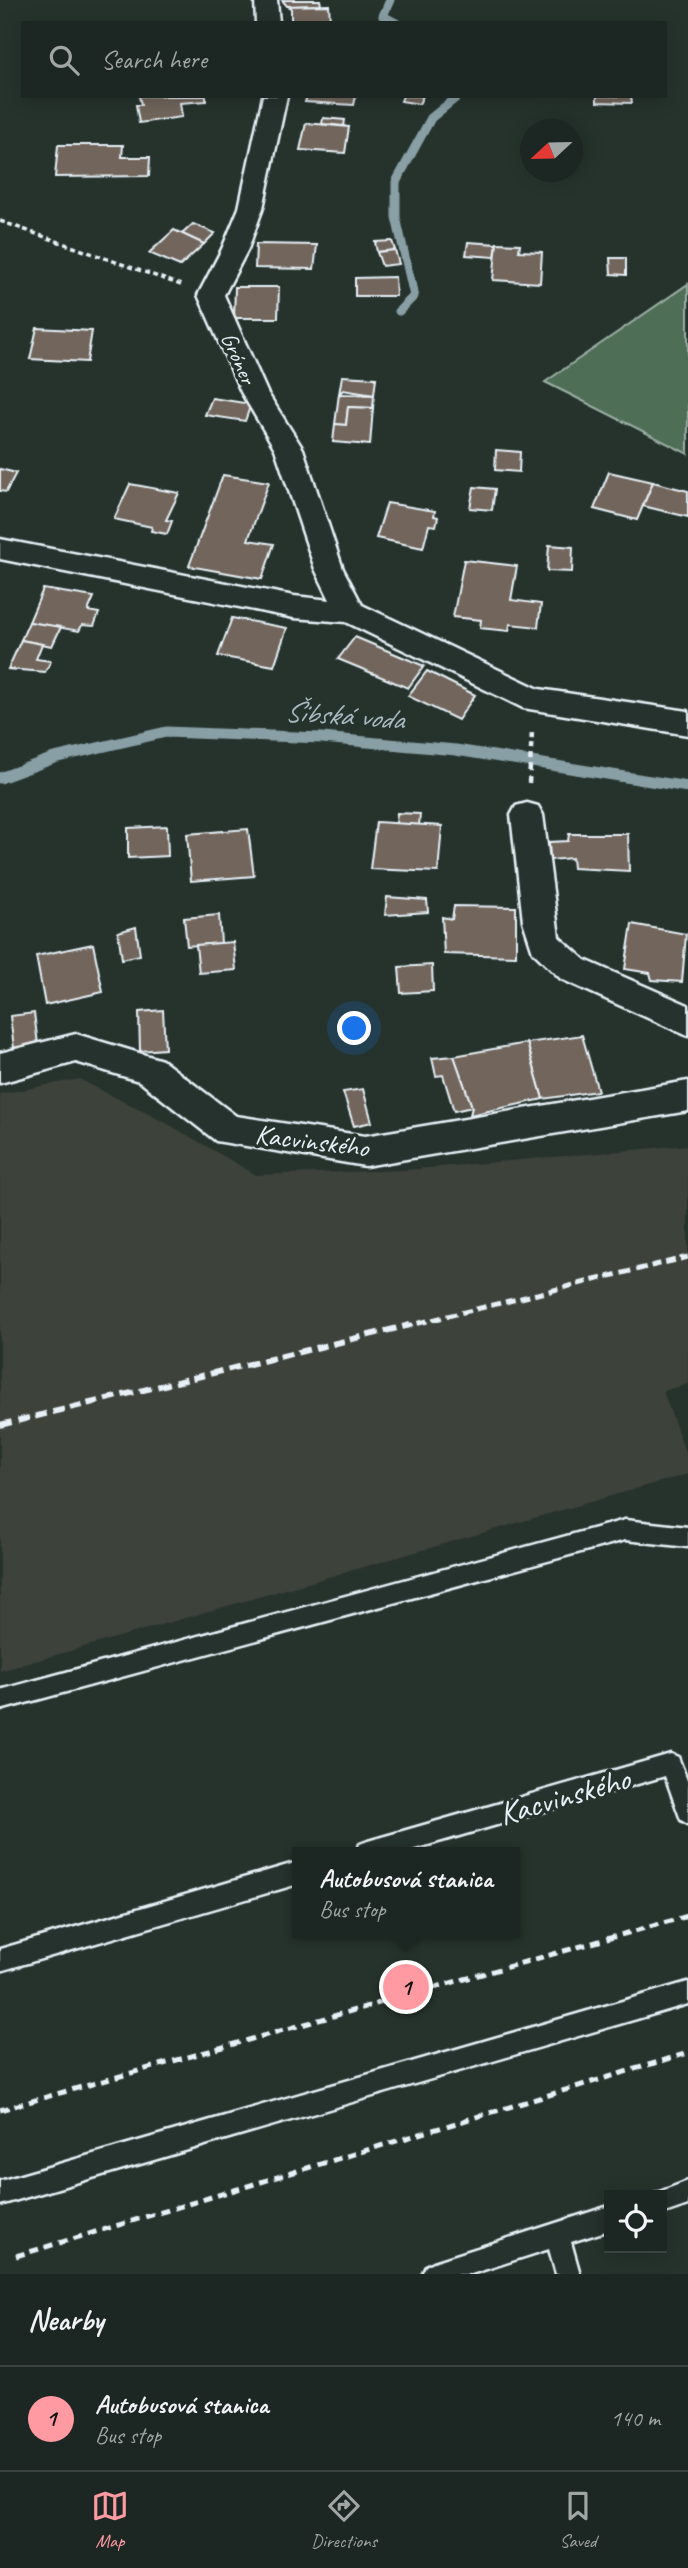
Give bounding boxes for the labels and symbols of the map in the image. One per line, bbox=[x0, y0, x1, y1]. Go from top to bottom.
north arrow bbox=[520, 119, 583, 182]
street label: Gróner bbox=[214, 328, 263, 390]
water label: Šibská voda bbox=[283, 692, 408, 738]
your location bbox=[337, 1011, 371, 1045]
street label: Kacvinského bbox=[253, 1116, 373, 1165]
street label: Kacvinského bbox=[494, 1757, 637, 1835]
pin: 1 bbox=[383, 1961, 429, 2013]

